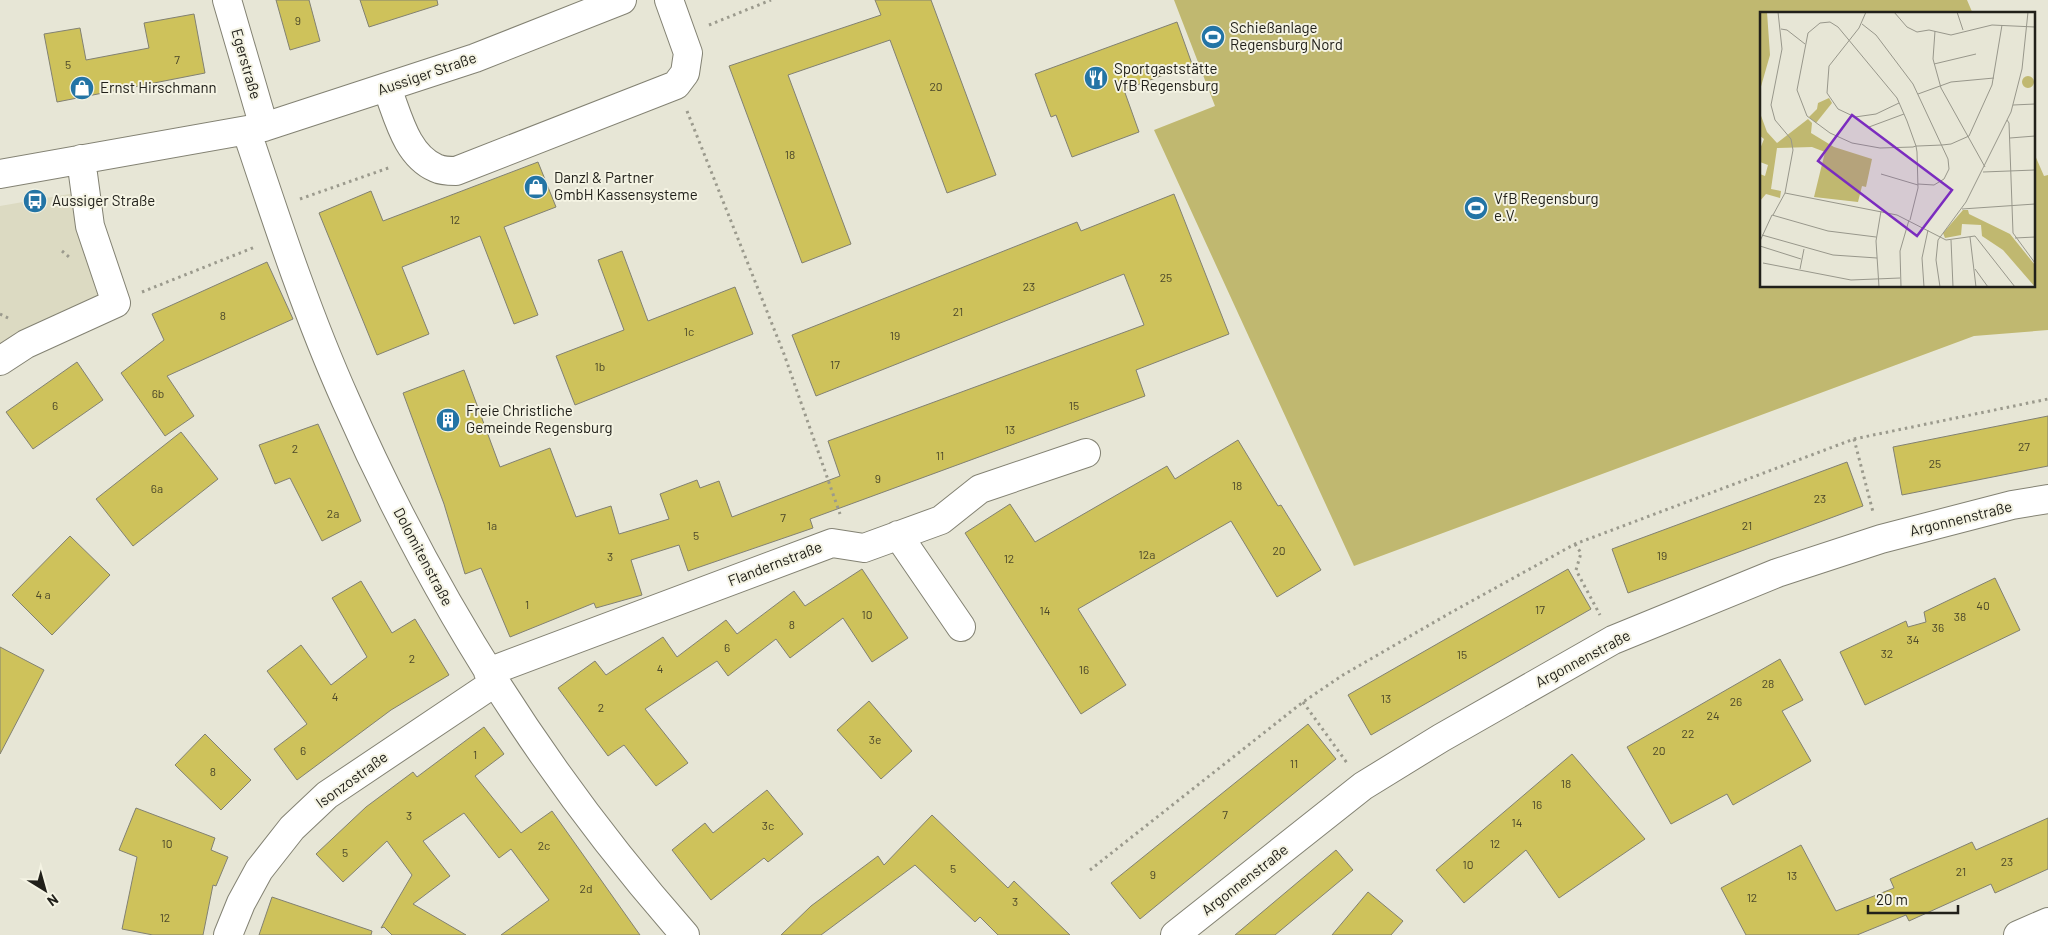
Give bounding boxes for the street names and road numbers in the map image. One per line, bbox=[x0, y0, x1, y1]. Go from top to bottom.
street label: Egerstraße bbox=[228, 26, 266, 101]
street label: Aussiger Straße bbox=[375, 48, 478, 98]
street label: Argonnenstraße bbox=[1908, 497, 2014, 539]
street label: Dolomitenstraße bbox=[390, 504, 457, 609]
street label: Flandernstraße bbox=[725, 537, 824, 589]
street label: Argonnenstraße bbox=[1532, 626, 1633, 691]
street label: Isonzostraße bbox=[312, 747, 391, 811]
street label: Argonnenstraße bbox=[1198, 840, 1291, 919]

